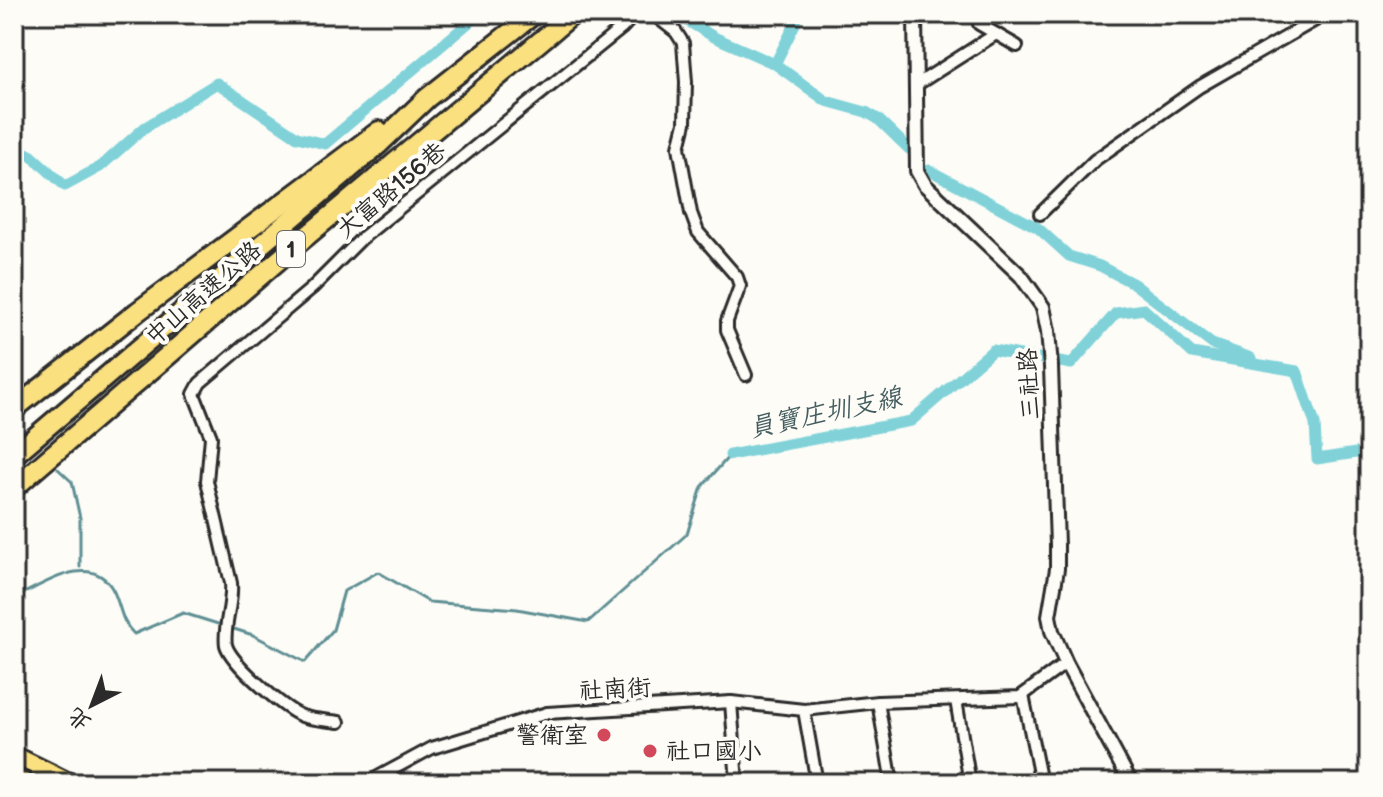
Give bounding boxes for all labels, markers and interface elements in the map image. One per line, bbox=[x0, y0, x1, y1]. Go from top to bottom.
street label: 大富路156巷 bbox=[331, 136, 452, 244]
road number: 1 bbox=[277, 231, 305, 267]
street label: 中山高速公路 bbox=[139, 235, 267, 352]
street label: 三社路 bbox=[1013, 347, 1046, 421]
water label: 員寶庄圳支線 bbox=[746, 382, 907, 445]
north arrow bbox=[52, 665, 132, 745]
street label: 社南街 bbox=[578, 673, 652, 706]
text: 北 bbox=[62, 701, 97, 736]
place label: 警衛室 bbox=[516, 721, 588, 750]
marker: 警衛室 bbox=[595, 726, 613, 744]
place label: 社口國小 bbox=[666, 737, 762, 766]
marker: 社口國小 bbox=[641, 742, 659, 760]

